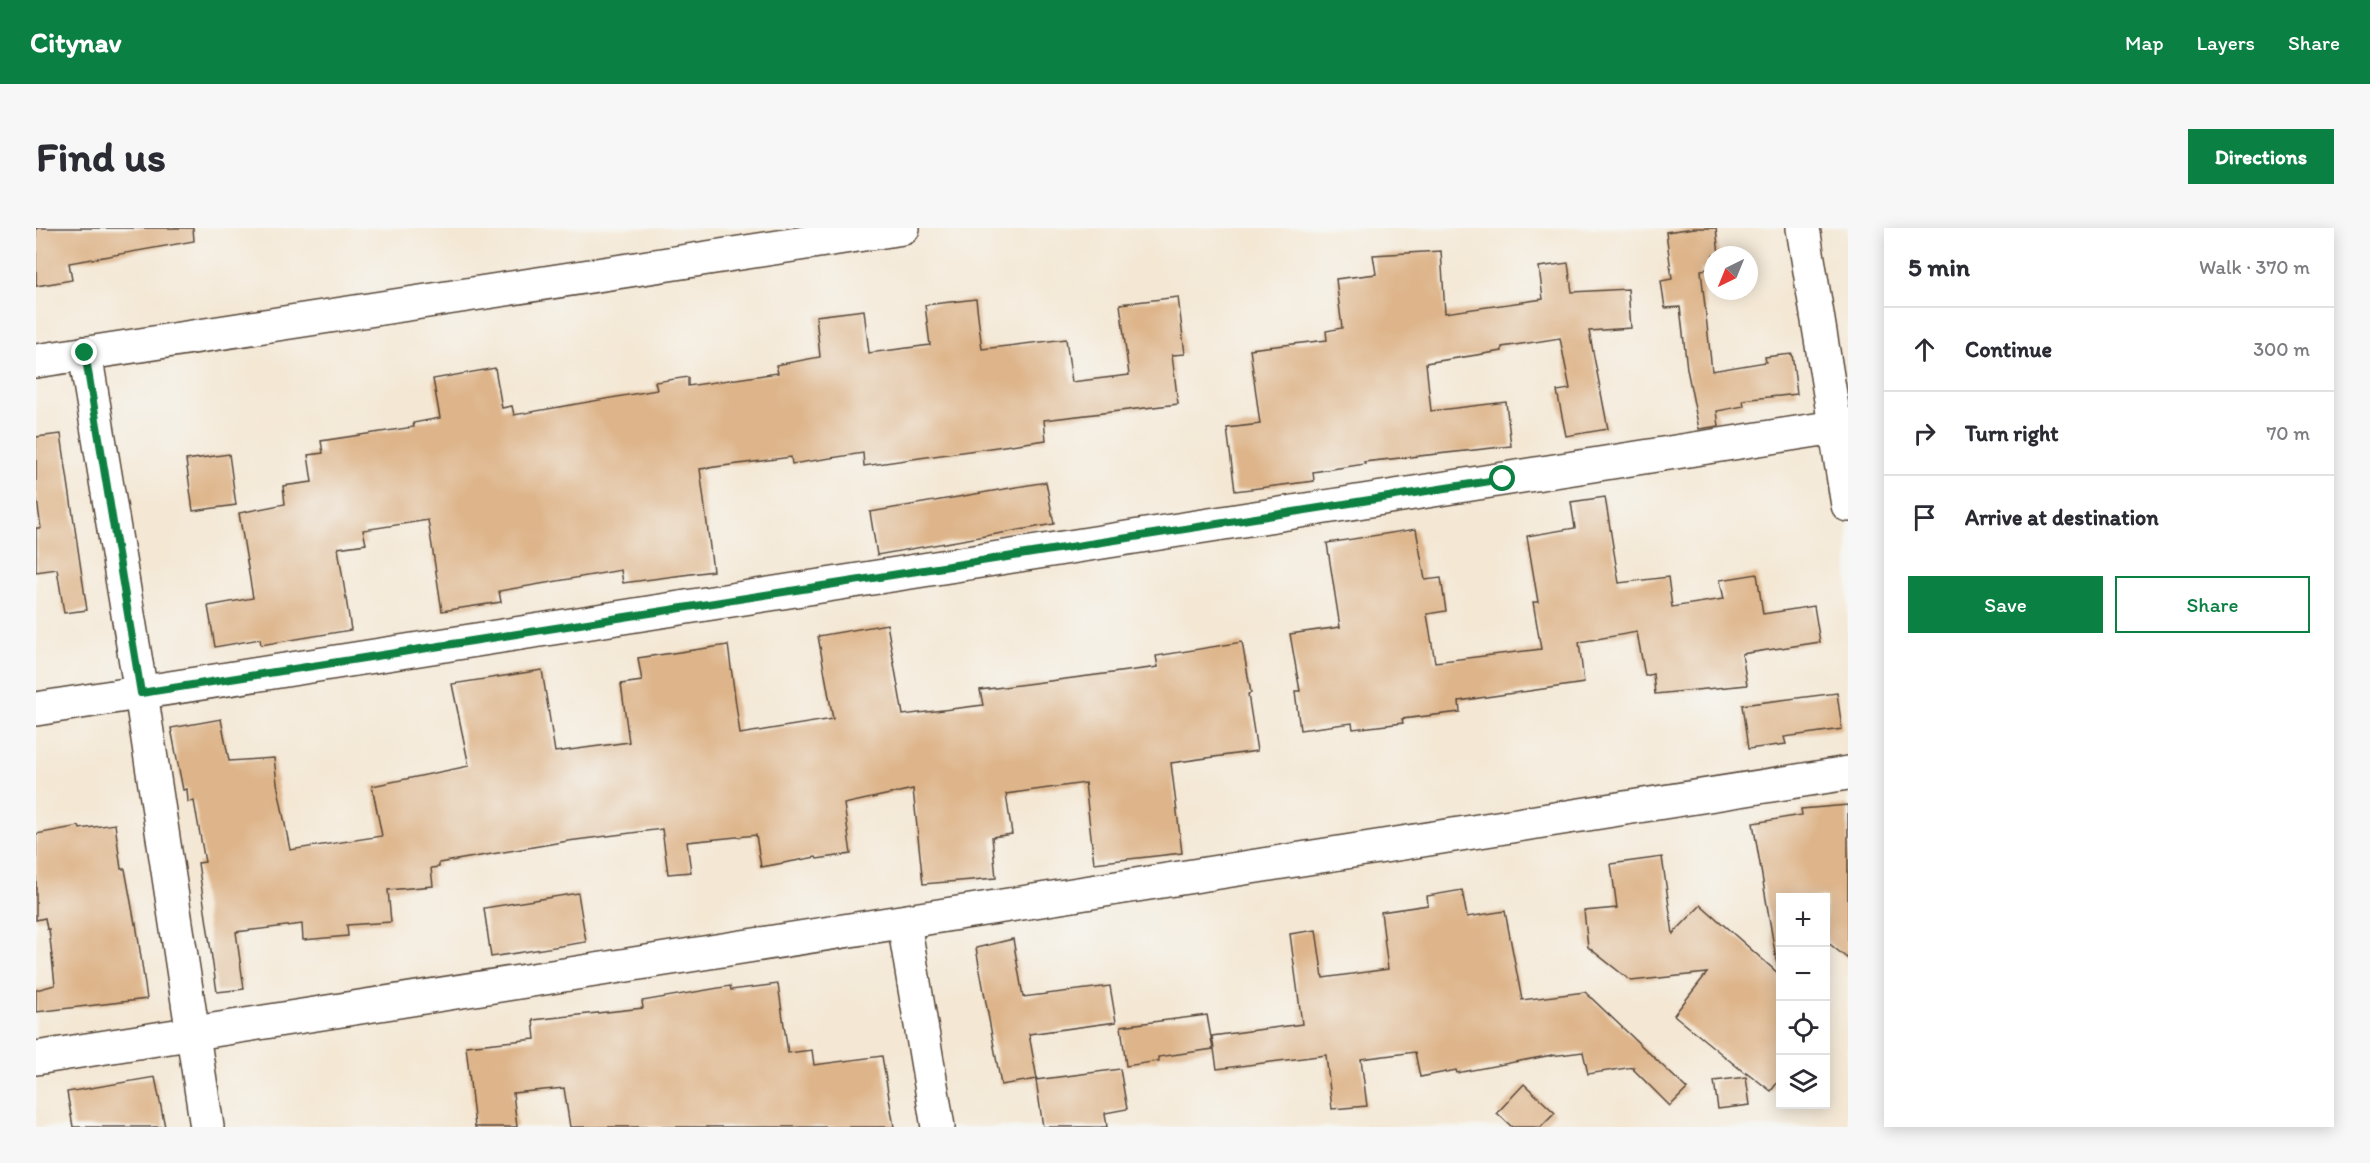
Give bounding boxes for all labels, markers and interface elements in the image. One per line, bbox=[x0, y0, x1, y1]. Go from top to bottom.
text: Citynav bbox=[30, 25, 121, 59]
text: Map bbox=[2125, 30, 2164, 55]
text: Layers bbox=[2197, 30, 2255, 55]
text: Share bbox=[2288, 30, 2340, 55]
button: Directions bbox=[2188, 129, 2334, 184]
text: Find us bbox=[36, 131, 166, 182]
north arrow bbox=[1704, 246, 1758, 300]
text: 5 min bbox=[1908, 251, 1970, 283]
text: Walk · 370 m bbox=[2199, 255, 2310, 279]
icon: ahead bbox=[1908, 333, 1941, 366]
text: Continue bbox=[1965, 336, 2052, 363]
text: 300 m bbox=[2253, 337, 2310, 361]
route end bbox=[71, 339, 97, 365]
icon: right bbox=[1908, 417, 1941, 450]
text: Turn right bbox=[1965, 420, 2059, 447]
text: 70 m bbox=[2266, 421, 2310, 445]
route start bbox=[1489, 465, 1515, 491]
icon: arrive bbox=[1908, 501, 1941, 534]
text: Arrive at destination bbox=[1965, 504, 2159, 531]
button: Save bbox=[1908, 576, 2103, 633]
button: Share bbox=[2115, 576, 2310, 633]
map controls bbox=[1776, 893, 1830, 1109]
button: + bbox=[1776, 893, 1830, 947]
button: − bbox=[1776, 947, 1830, 1001]
button: locate bbox=[1776, 1001, 1830, 1055]
button: layers bbox=[1776, 1055, 1830, 1109]

